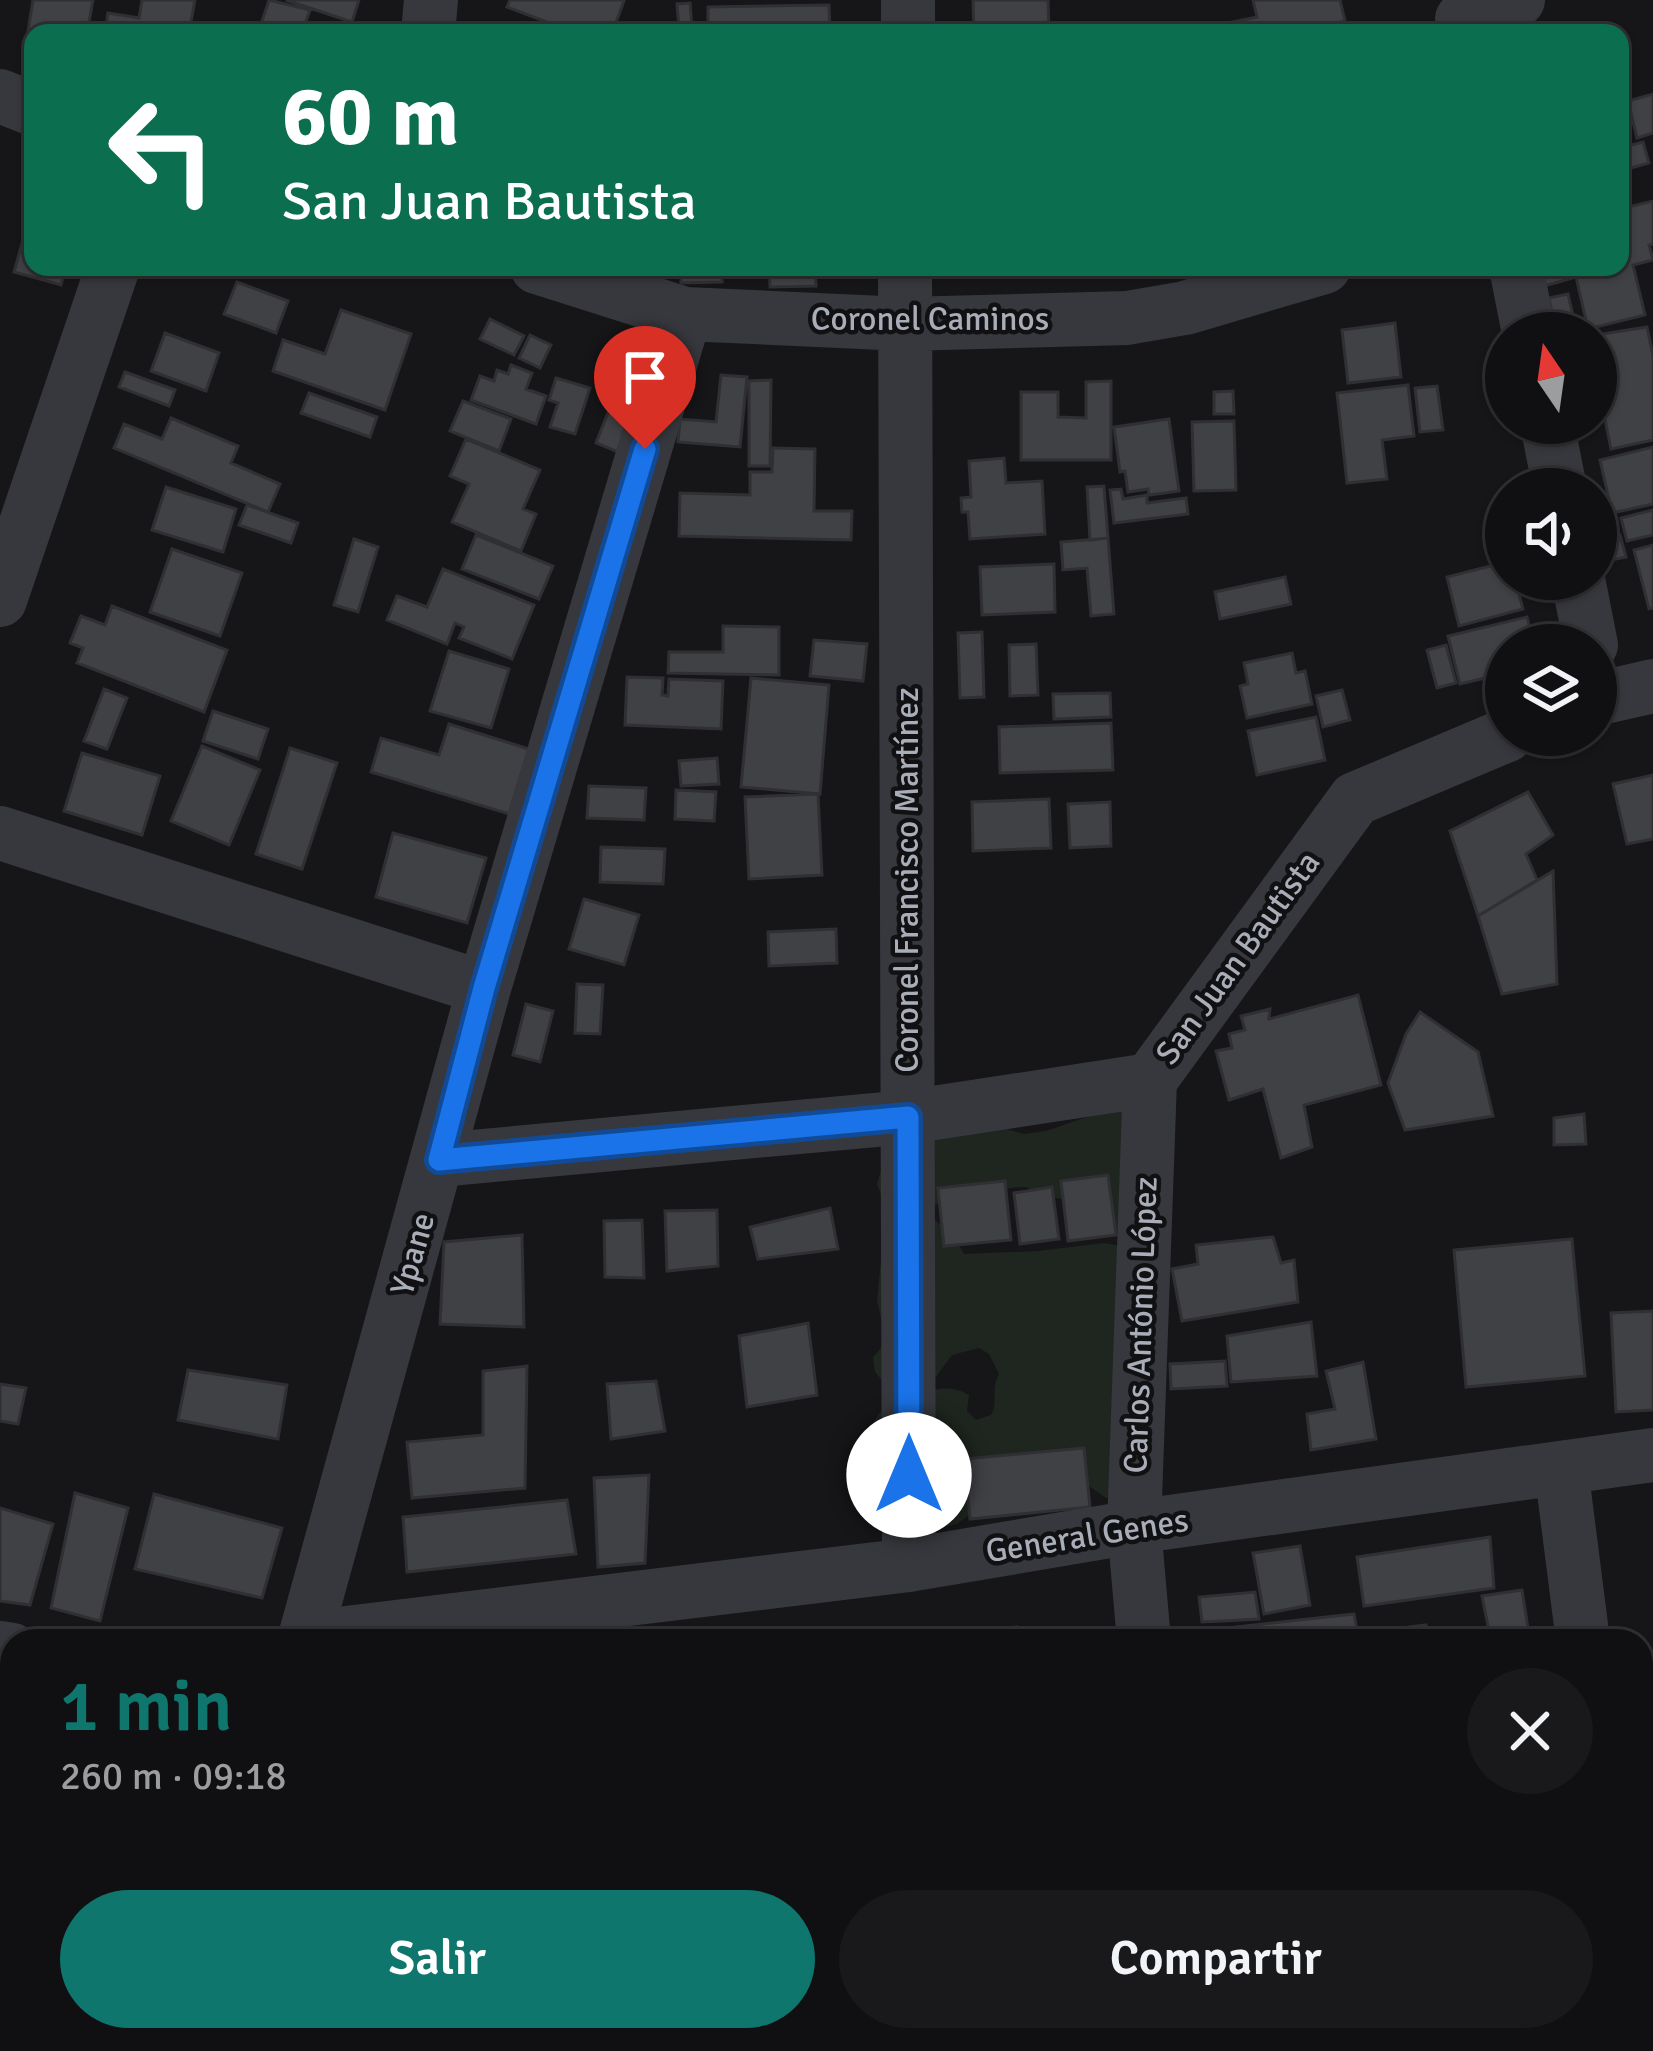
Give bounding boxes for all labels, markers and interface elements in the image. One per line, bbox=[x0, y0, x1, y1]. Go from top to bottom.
text: 60 m bbox=[282, 65, 459, 169]
icon: left bbox=[84, 72, 240, 228]
text: San Juan Bautista bbox=[282, 168, 697, 235]
street label: Coronel Caminos bbox=[811, 299, 1049, 340]
north arrow bbox=[1485, 312, 1617, 444]
map controls bbox=[1485, 312, 1617, 756]
pin bbox=[594, 326, 696, 449]
icon: arrive bbox=[612, 344, 678, 410]
button: sound bbox=[1485, 468, 1617, 600]
button: layers bbox=[1485, 624, 1617, 756]
street label: Coronel Francisco Martínez bbox=[887, 687, 928, 1073]
street label: San Juan Bautista bbox=[1147, 843, 1329, 1073]
street label: Carlos António López bbox=[1115, 1176, 1167, 1474]
street label: Ypane bbox=[382, 1208, 444, 1300]
position arrow bbox=[846, 1412, 972, 1538]
street label: General Genes bbox=[983, 1500, 1191, 1572]
text: 1 min bbox=[60, 1662, 232, 1751]
button: close bbox=[1467, 1668, 1593, 1794]
text: 260 m · 09:18 bbox=[60, 1752, 287, 1800]
button: Salir bbox=[60, 1890, 815, 2028]
button: Compartir bbox=[839, 1890, 1593, 2028]

